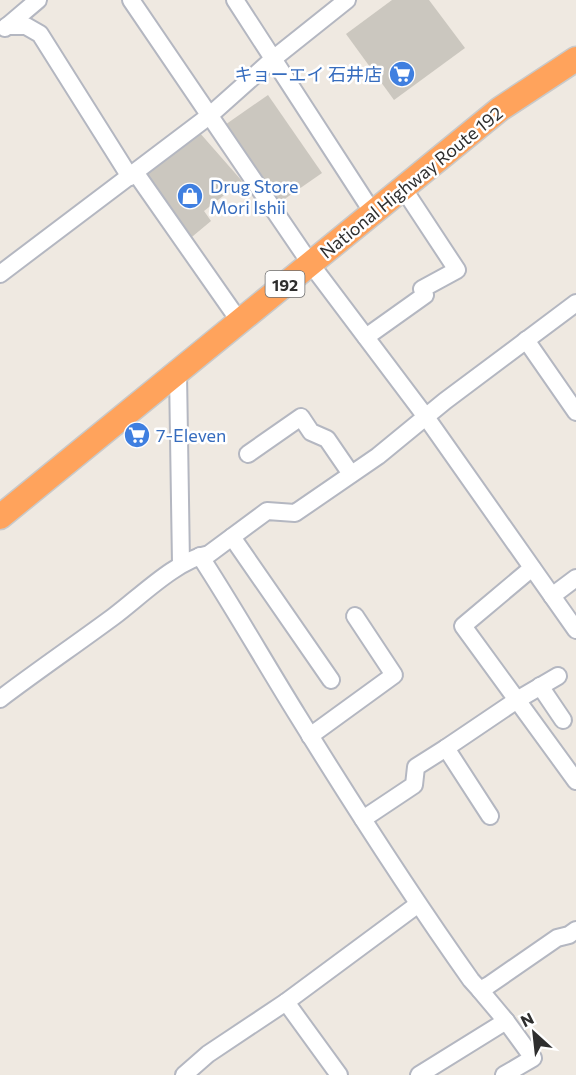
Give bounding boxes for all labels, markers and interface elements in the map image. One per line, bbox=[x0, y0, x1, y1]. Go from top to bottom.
supermarket icon: キョーエイ 石井店 bbox=[387, 59, 417, 89]
place label: キョーエイ 石井店 bbox=[235, 63, 382, 85]
street label: National Highway Route 192 bbox=[315, 101, 507, 263]
place label: Drug Store Mori Ishii bbox=[210, 175, 298, 218]
shop icon: Drug Store Mori Ishii bbox=[175, 181, 205, 211]
road number: 192 bbox=[266, 271, 304, 297]
supermarket icon: 7-Eleven bbox=[122, 420, 152, 450]
place label: 7-Eleven bbox=[156, 424, 226, 446]
north arrow bbox=[504, 1003, 564, 1063]
text: N bbox=[517, 1008, 537, 1030]

